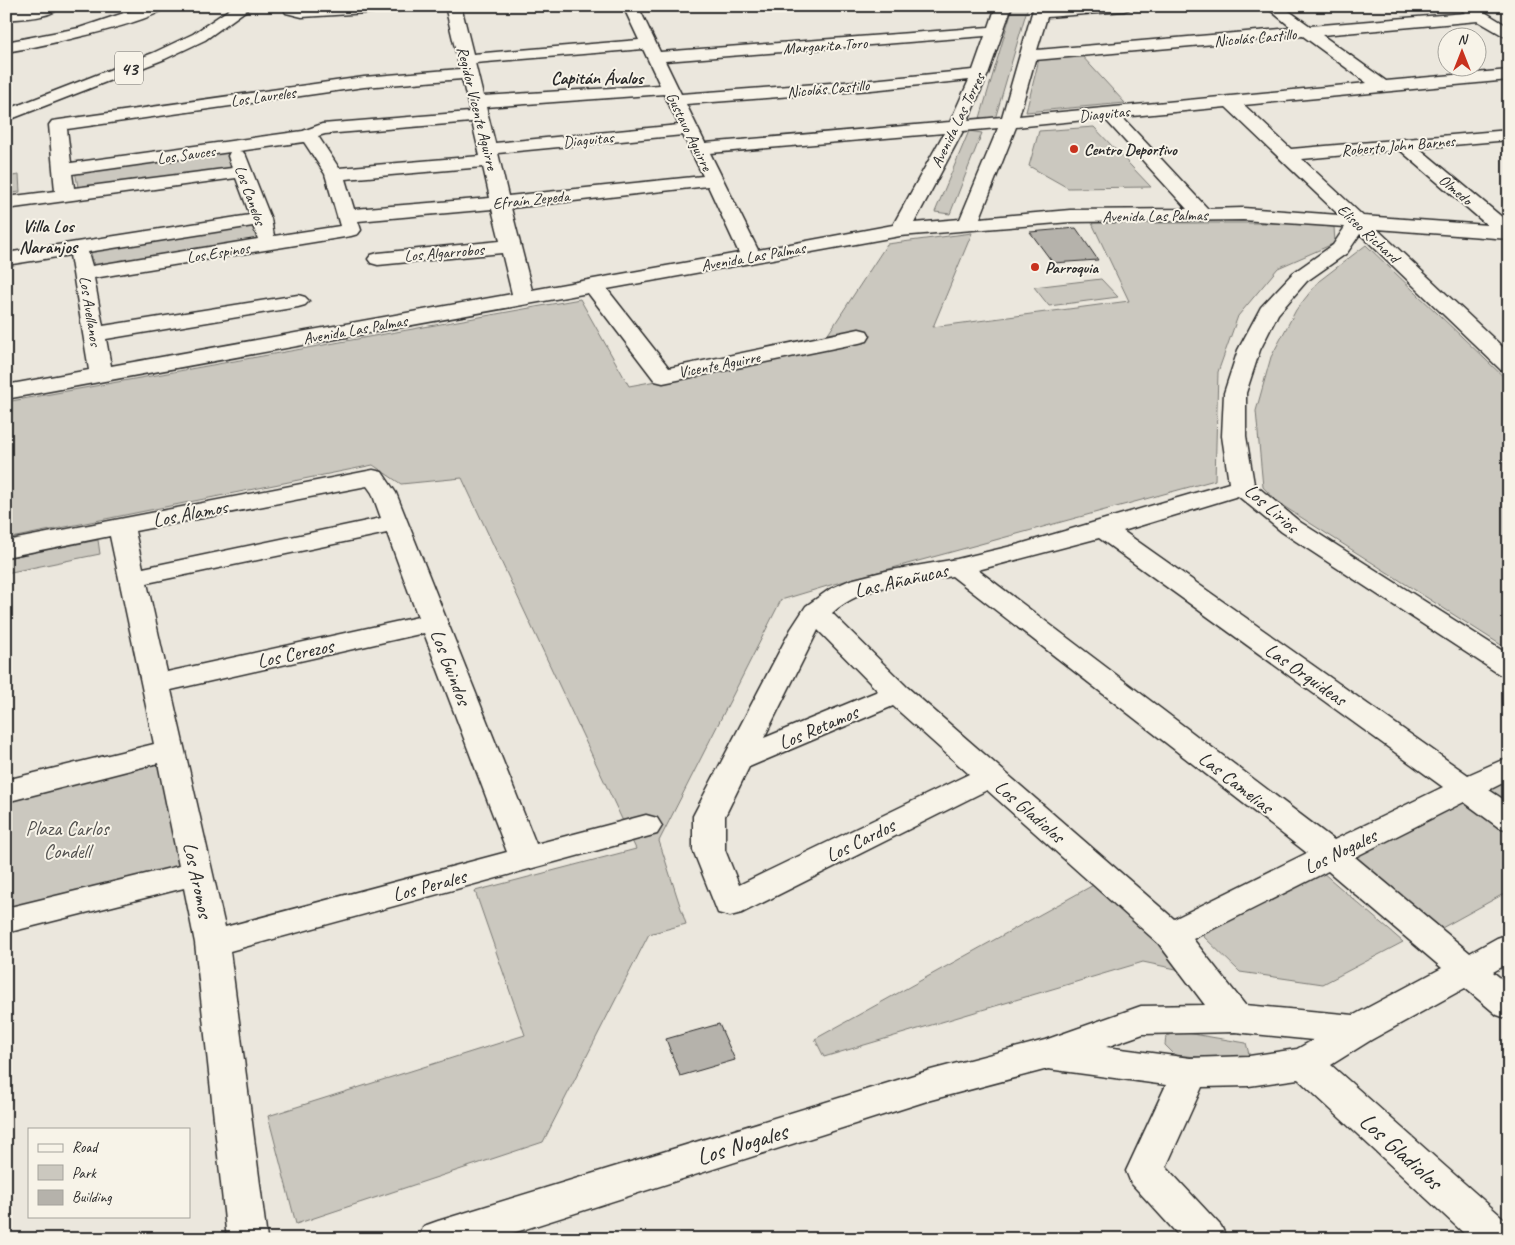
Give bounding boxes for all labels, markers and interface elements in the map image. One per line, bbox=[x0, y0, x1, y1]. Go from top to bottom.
street label: Nicolás Castillo bbox=[1213, 24, 1298, 52]
north arrow bbox=[1438, 28, 1488, 78]
text: N bbox=[1458, 31, 1469, 48]
street label: Margarita Toro bbox=[782, 33, 869, 59]
street label: Regidor Vicente Aguirre bbox=[452, 44, 502, 174]
road number: 43 bbox=[115, 52, 143, 84]
district label: Capitán Ávalos bbox=[551, 67, 645, 89]
street label: Avenida Las Torres bbox=[926, 69, 990, 171]
street label: Nicolás Castillo bbox=[786, 75, 871, 103]
street label: Los Laureles bbox=[229, 82, 298, 111]
street label: Gustavo Aguirre bbox=[661, 89, 718, 176]
street label: Diaguitas bbox=[1078, 101, 1132, 127]
street label: Diaguitas bbox=[562, 127, 616, 153]
street label: Roberto John Barnes bbox=[1340, 131, 1457, 161]
place label: Centro Deportivo bbox=[1084, 140, 1178, 160]
street label: Los Sauces bbox=[156, 141, 218, 169]
marker: Centro Deportivo bbox=[1068, 143, 1080, 155]
street label: Los Canelos bbox=[230, 163, 271, 229]
street label: Olmedo bbox=[1434, 170, 1478, 211]
street label: Efraín Zepeda bbox=[492, 186, 572, 214]
street label: Eliseo Richard bbox=[1333, 200, 1406, 269]
street label: Avenida Las Palmas bbox=[1102, 205, 1209, 227]
district label: Villa Los Naranjos bbox=[19, 215, 79, 258]
street label: Los Espinos bbox=[185, 238, 252, 268]
street label: Avenida Las Palmas bbox=[700, 238, 808, 276]
street label: Los Algarrobos bbox=[403, 239, 486, 266]
place label: Parroquia bbox=[1045, 258, 1099, 278]
marker: Parroquia bbox=[1029, 261, 1041, 273]
street label: Los Avellanos bbox=[75, 275, 106, 349]
street label: Avenida Las Palmas bbox=[302, 311, 410, 349]
street label: Vicente Aguirre bbox=[677, 347, 763, 383]
street label: Los Lirios bbox=[1239, 478, 1306, 540]
street label: Los Álamos bbox=[151, 494, 232, 533]
street label: Las Añañucas bbox=[852, 557, 952, 603]
street label: Los Guindos bbox=[425, 626, 477, 711]
street label: Los Cerezos bbox=[255, 633, 338, 674]
street label: Las Orquideas bbox=[1260, 637, 1353, 713]
street label: Los Retamos bbox=[775, 699, 864, 755]
street label: Las Camelias bbox=[1194, 746, 1279, 820]
street label: Los Gladiolos bbox=[990, 774, 1071, 850]
street label: Los Cardos bbox=[822, 812, 901, 868]
park label: Plaza Carlos Condell bbox=[25, 816, 111, 864]
street label: Los Nogales bbox=[1300, 822, 1383, 880]
street label: Los Aromos bbox=[177, 840, 218, 922]
street label: Los Perales bbox=[390, 863, 471, 907]
street label: Los Gladiolos bbox=[1353, 1106, 1450, 1197]
street label: Los Nogales bbox=[693, 1115, 794, 1172]
legend bbox=[28, 1128, 190, 1218]
text: Road bbox=[72, 1138, 99, 1157]
text: Park bbox=[72, 1164, 97, 1183]
text: Building bbox=[72, 1188, 112, 1207]

